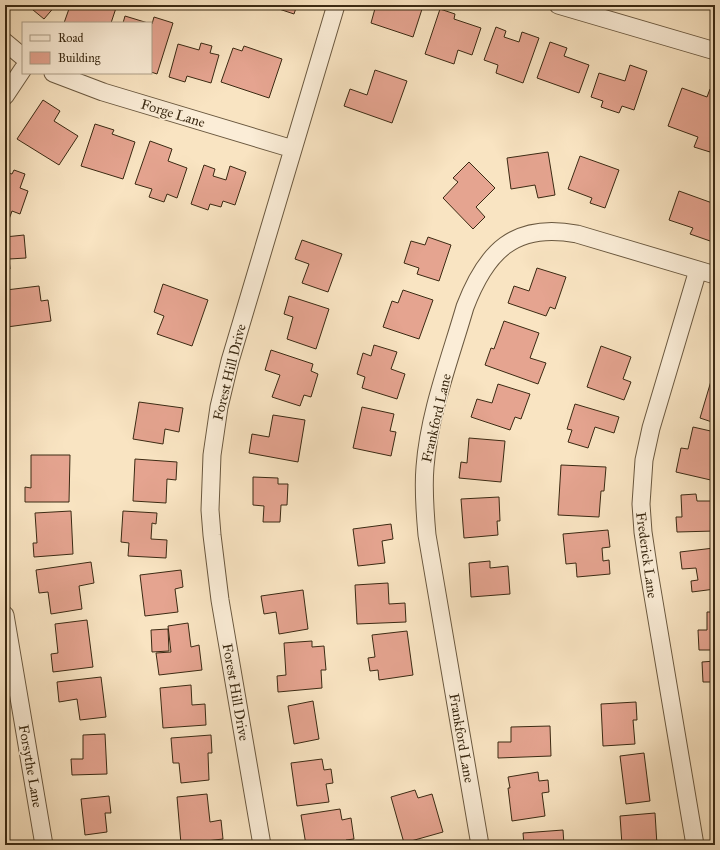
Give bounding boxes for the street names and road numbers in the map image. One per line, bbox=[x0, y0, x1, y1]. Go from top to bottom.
street label: Forge Lane bbox=[139, 96, 207, 131]
street label: Forest Hill Drive bbox=[209, 322, 250, 422]
street label: Frankford Lane bbox=[418, 372, 455, 464]
street label: Frederick Lane bbox=[632, 511, 661, 599]
street label: Forest Hill Drive bbox=[219, 642, 252, 742]
street label: Frankford Lane bbox=[445, 692, 478, 784]
street label: Forsythe Lane bbox=[15, 723, 46, 809]

